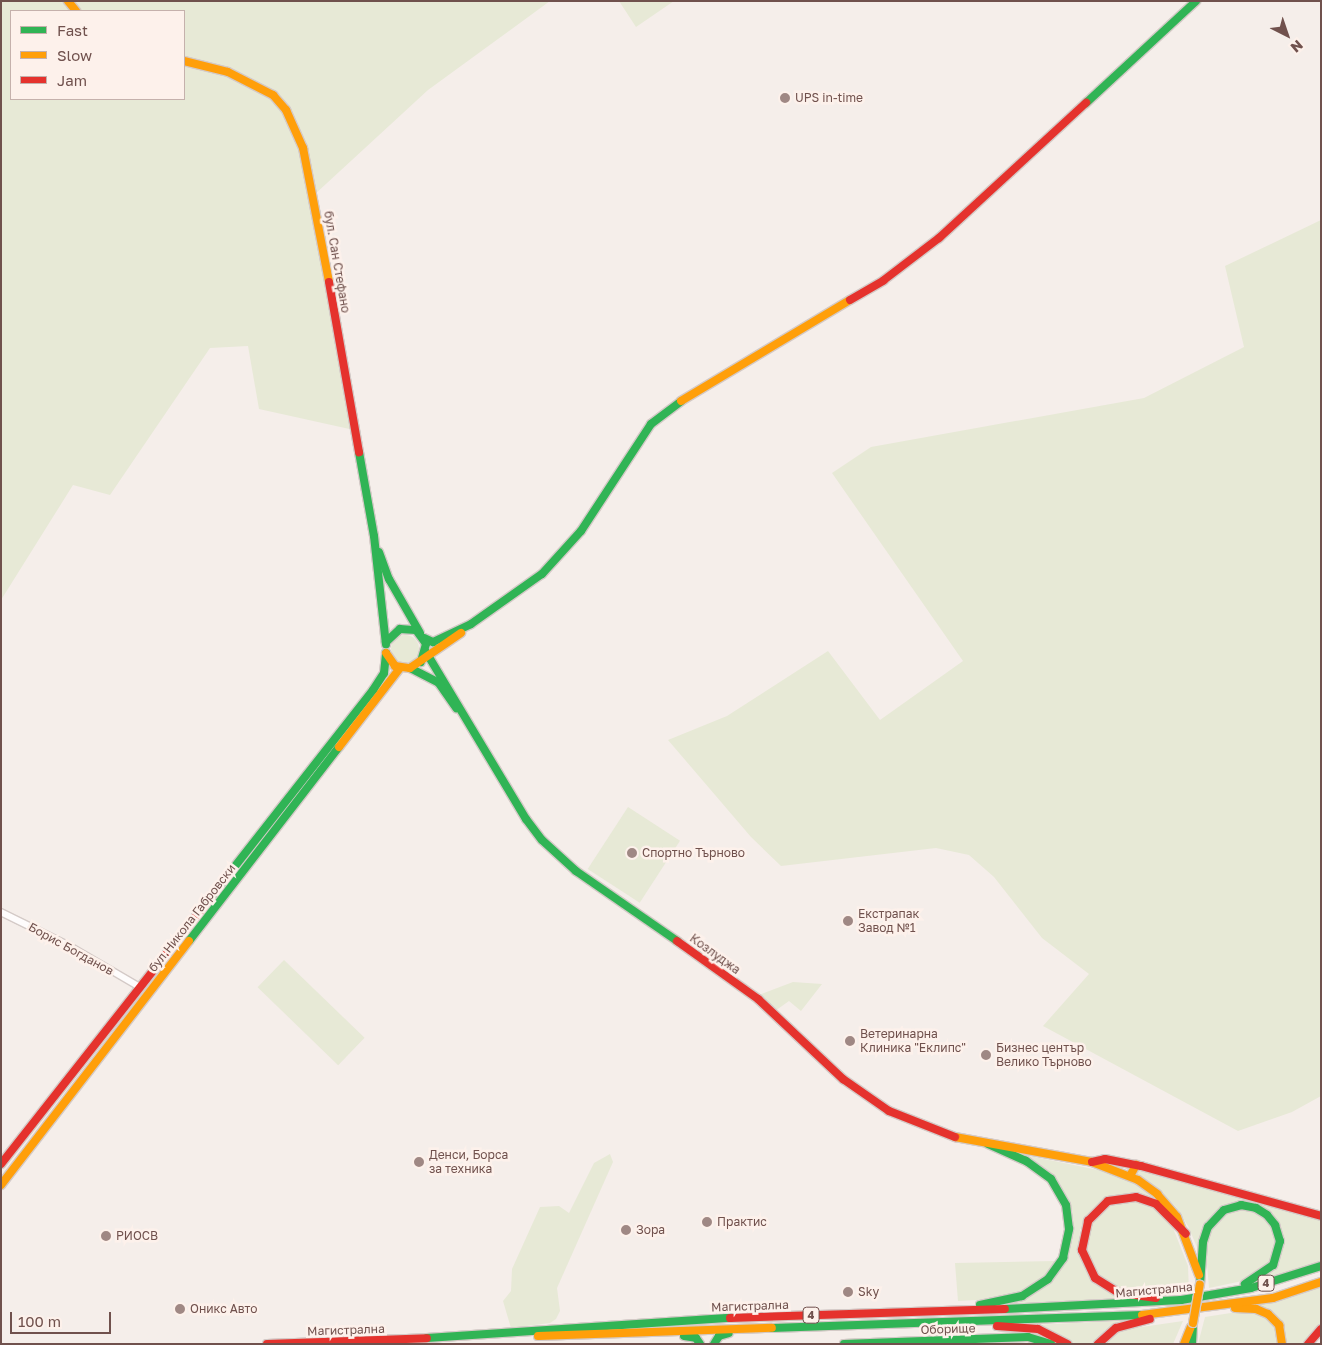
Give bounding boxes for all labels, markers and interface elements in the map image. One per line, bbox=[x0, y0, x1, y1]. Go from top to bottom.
legend bbox=[10, 10, 185, 100]
north arrow bbox=[1262, 10, 1312, 60]
text: Fast bbox=[57, 21, 88, 39]
text: N bbox=[1288, 37, 1307, 57]
text: Slow bbox=[57, 46, 92, 64]
text: Jam bbox=[57, 71, 87, 89]
place label: UPS in-time bbox=[795, 91, 863, 105]
marker: UPS in-time bbox=[779, 92, 791, 104]
street label: бул. Сан Стефано bbox=[321, 210, 353, 314]
place label: Спортно Търново bbox=[642, 846, 745, 860]
marker: Спортно Търново bbox=[626, 847, 638, 859]
street label: бул.Никола Габровски bbox=[146, 861, 238, 975]
place label: Екстрапак Завод №1 bbox=[858, 907, 919, 935]
marker: Екстрапак Завод №1 bbox=[842, 915, 854, 927]
street label: Борис Богданов bbox=[26, 920, 116, 978]
street label: Козлуджа bbox=[687, 931, 743, 977]
place label: Ветеринарна Клиника "Еклипс" bbox=[860, 1027, 966, 1055]
marker: Ветеринарна Клиника "Еклипс" bbox=[844, 1035, 856, 1047]
place label: Бизнес център Велико Търново bbox=[996, 1041, 1092, 1069]
marker: Бизнес център Велико Търново bbox=[980, 1049, 992, 1061]
place label: Денси, Борса за техника bbox=[429, 1148, 508, 1176]
marker: Денси, Борса за техника bbox=[413, 1156, 425, 1168]
place label: Практис bbox=[717, 1215, 767, 1229]
marker: Практис bbox=[701, 1216, 713, 1228]
place label: Зора bbox=[636, 1223, 665, 1237]
marker: Зора bbox=[620, 1224, 632, 1236]
place label: РИОСВ bbox=[116, 1229, 158, 1243]
marker: РИОСВ bbox=[100, 1230, 112, 1242]
road number: 4 bbox=[1257, 1275, 1275, 1292]
street label: Магистрална bbox=[1115, 1279, 1193, 1301]
place label: Sky bbox=[858, 1285, 879, 1299]
marker: Sky bbox=[842, 1286, 854, 1298]
street label: Магистрална bbox=[711, 1297, 789, 1315]
scale bar bbox=[12, 1302, 114, 1334]
place label: Оникс Авто bbox=[190, 1302, 257, 1316]
marker: Оникс Авто bbox=[174, 1303, 186, 1315]
road number: 4 bbox=[802, 1306, 820, 1324]
text: 100 m bbox=[18, 1312, 61, 1330]
street label: Магистрална bbox=[307, 1321, 385, 1339]
street label: Оборище bbox=[920, 1321, 976, 1337]

